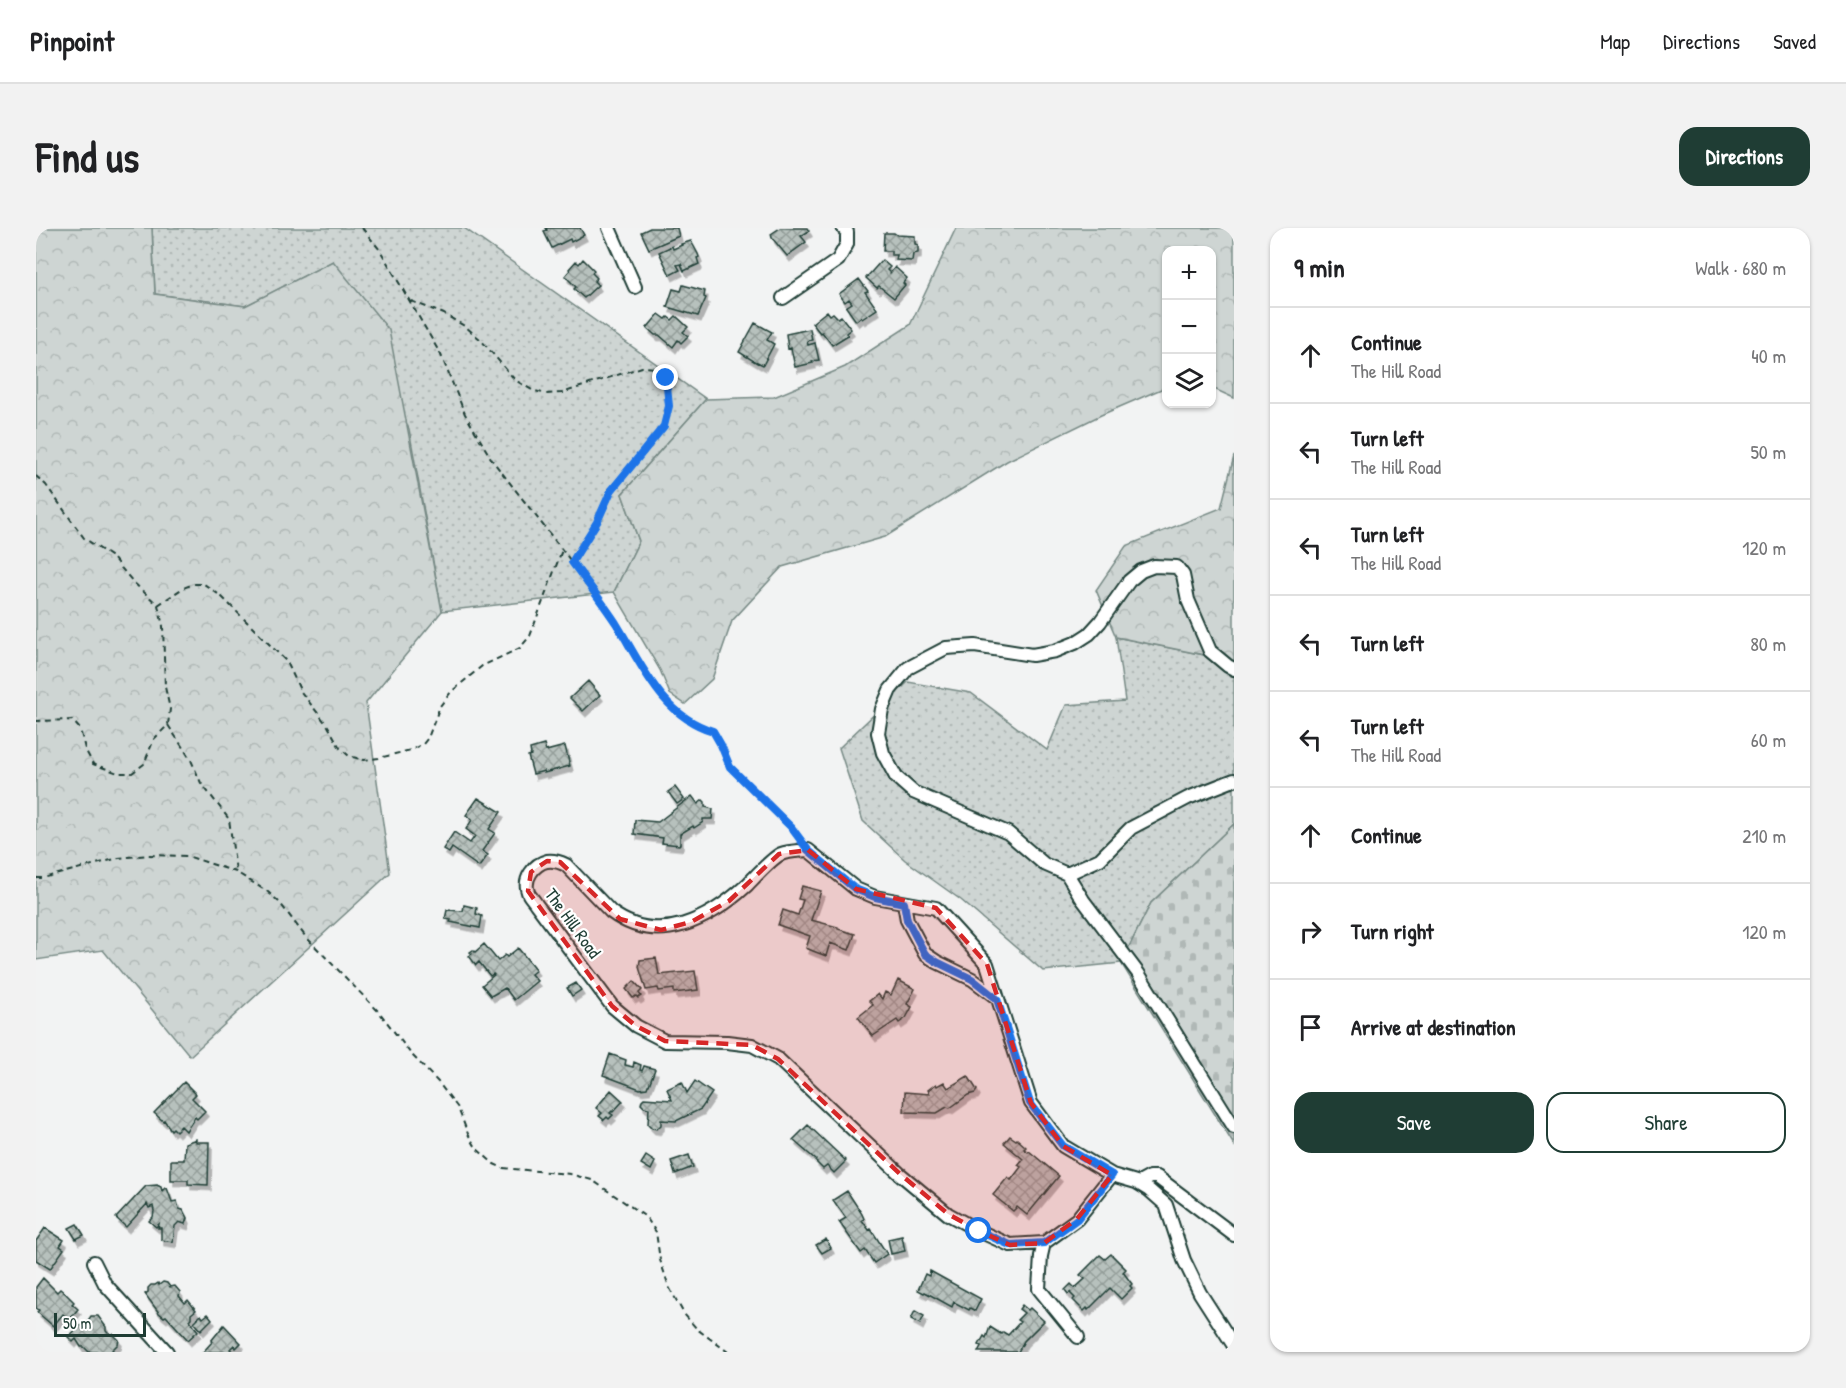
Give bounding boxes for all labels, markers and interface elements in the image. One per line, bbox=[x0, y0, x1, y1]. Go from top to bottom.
text: Pinpoint bbox=[30, 22, 114, 60]
text: Map bbox=[1600, 27, 1630, 56]
text: Directions bbox=[1663, 27, 1740, 56]
text: Saved bbox=[1773, 27, 1816, 56]
button: Directions bbox=[1679, 127, 1810, 186]
text: Find us bbox=[36, 128, 139, 185]
map controls bbox=[1162, 246, 1216, 408]
button: + bbox=[1162, 246, 1216, 300]
text: 9 min bbox=[1294, 250, 1345, 285]
text: Walk · 680 m bbox=[1695, 254, 1786, 281]
button: − bbox=[1162, 300, 1216, 354]
text: Continue bbox=[1351, 327, 1422, 357]
icon: ahead bbox=[1294, 339, 1327, 372]
text: 40 m bbox=[1751, 342, 1786, 369]
button: layers bbox=[1162, 354, 1216, 408]
text: The Hill Road bbox=[1351, 357, 1441, 384]
route end bbox=[652, 364, 678, 390]
text: Turn left bbox=[1351, 423, 1424, 453]
icon: left bbox=[1294, 435, 1327, 468]
text: 50 m bbox=[1750, 438, 1786, 465]
text: The Hill Road bbox=[1351, 453, 1441, 480]
text: Turn left bbox=[1351, 519, 1424, 549]
icon: left bbox=[1294, 531, 1327, 564]
text: 120 m bbox=[1742, 534, 1786, 561]
text: The Hill Road bbox=[1351, 549, 1441, 576]
icon: left bbox=[1294, 627, 1327, 660]
text: Turn left bbox=[1351, 628, 1424, 658]
text: 80 m bbox=[1750, 630, 1786, 657]
text: Turn left bbox=[1351, 711, 1424, 741]
icon: left bbox=[1294, 723, 1327, 756]
text: 60 m bbox=[1751, 726, 1786, 753]
text: The Hill Road bbox=[1351, 741, 1441, 768]
icon: ahead bbox=[1294, 819, 1327, 852]
text: Continue bbox=[1351, 820, 1422, 850]
text: 210 m bbox=[1742, 822, 1786, 849]
street label: The Hill Road bbox=[539, 883, 607, 963]
icon: right bbox=[1294, 915, 1327, 948]
text: Turn right bbox=[1351, 916, 1434, 946]
text: 120 m bbox=[1742, 918, 1786, 945]
icon: arrive bbox=[1294, 1011, 1327, 1044]
text: Arrive at destination bbox=[1351, 1012, 1516, 1042]
button: Save bbox=[1294, 1092, 1534, 1153]
button: Share bbox=[1546, 1092, 1786, 1153]
route start bbox=[965, 1217, 991, 1243]
scale bar bbox=[54, 1310, 146, 1338]
text: 50 m bbox=[63, 1312, 92, 1334]

